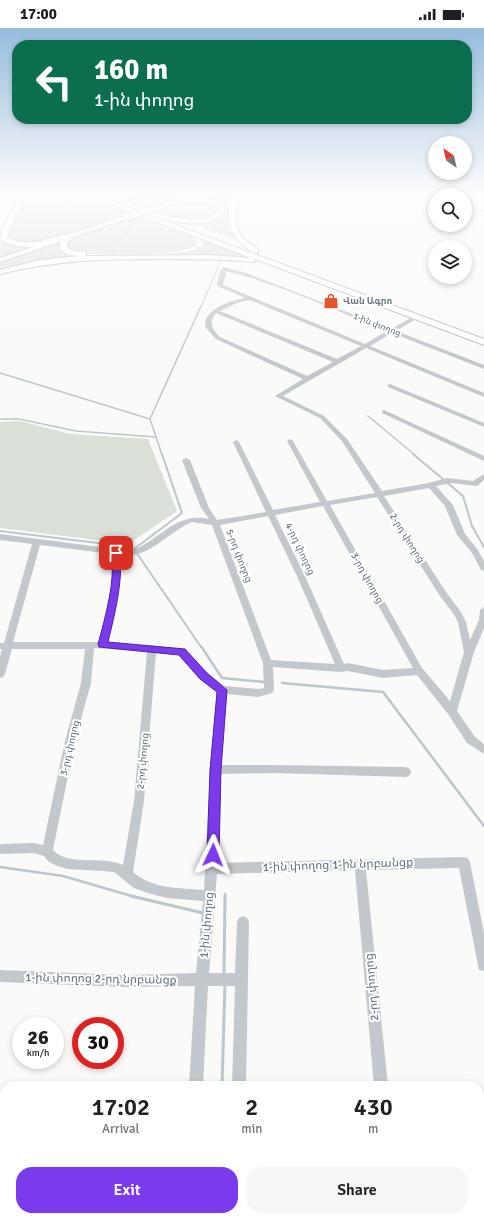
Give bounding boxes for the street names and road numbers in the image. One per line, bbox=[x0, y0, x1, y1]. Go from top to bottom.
street label: 1-ին փողոց bbox=[352, 311, 402, 339]
street label: 2-րդ փողոց bbox=[387, 511, 427, 565]
street label: 4-րդ փողոց bbox=[283, 521, 317, 577]
street label: 5-րդ փողոց bbox=[223, 527, 255, 585]
street label: 3-րդ փողոց bbox=[348, 550, 386, 606]
street label: 3-րդ փողոց bbox=[58, 719, 82, 777]
street label: 2-րդ փողոց bbox=[135, 732, 151, 790]
street label: 1-ին փողոց 1-ին նրբանցք bbox=[262, 855, 414, 875]
street label: 1-ին փողոց bbox=[197, 891, 217, 959]
street label: 2-րդ փողոց bbox=[362, 953, 382, 1021]
street label: 1-ին փողոց 2-րդ նրբանցք bbox=[25, 970, 177, 988]

